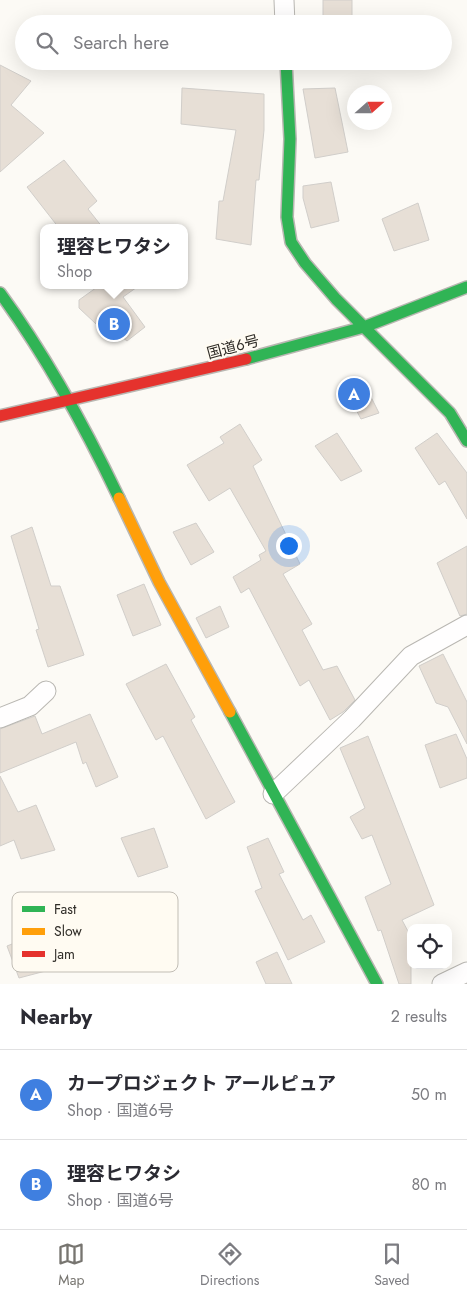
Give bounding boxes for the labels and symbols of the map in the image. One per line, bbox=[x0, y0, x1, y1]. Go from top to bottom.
north arrow bbox=[347, 85, 392, 130]
pin: B bbox=[98, 305, 130, 343]
street label: 国道6号 bbox=[204, 329, 262, 365]
pin: A bbox=[338, 375, 370, 413]
your location bbox=[276, 533, 302, 559]
legend bbox=[12, 892, 178, 972]
text: Fast bbox=[54, 899, 77, 919]
text: Slow bbox=[54, 921, 82, 941]
text: Jam bbox=[52, 944, 75, 964]

